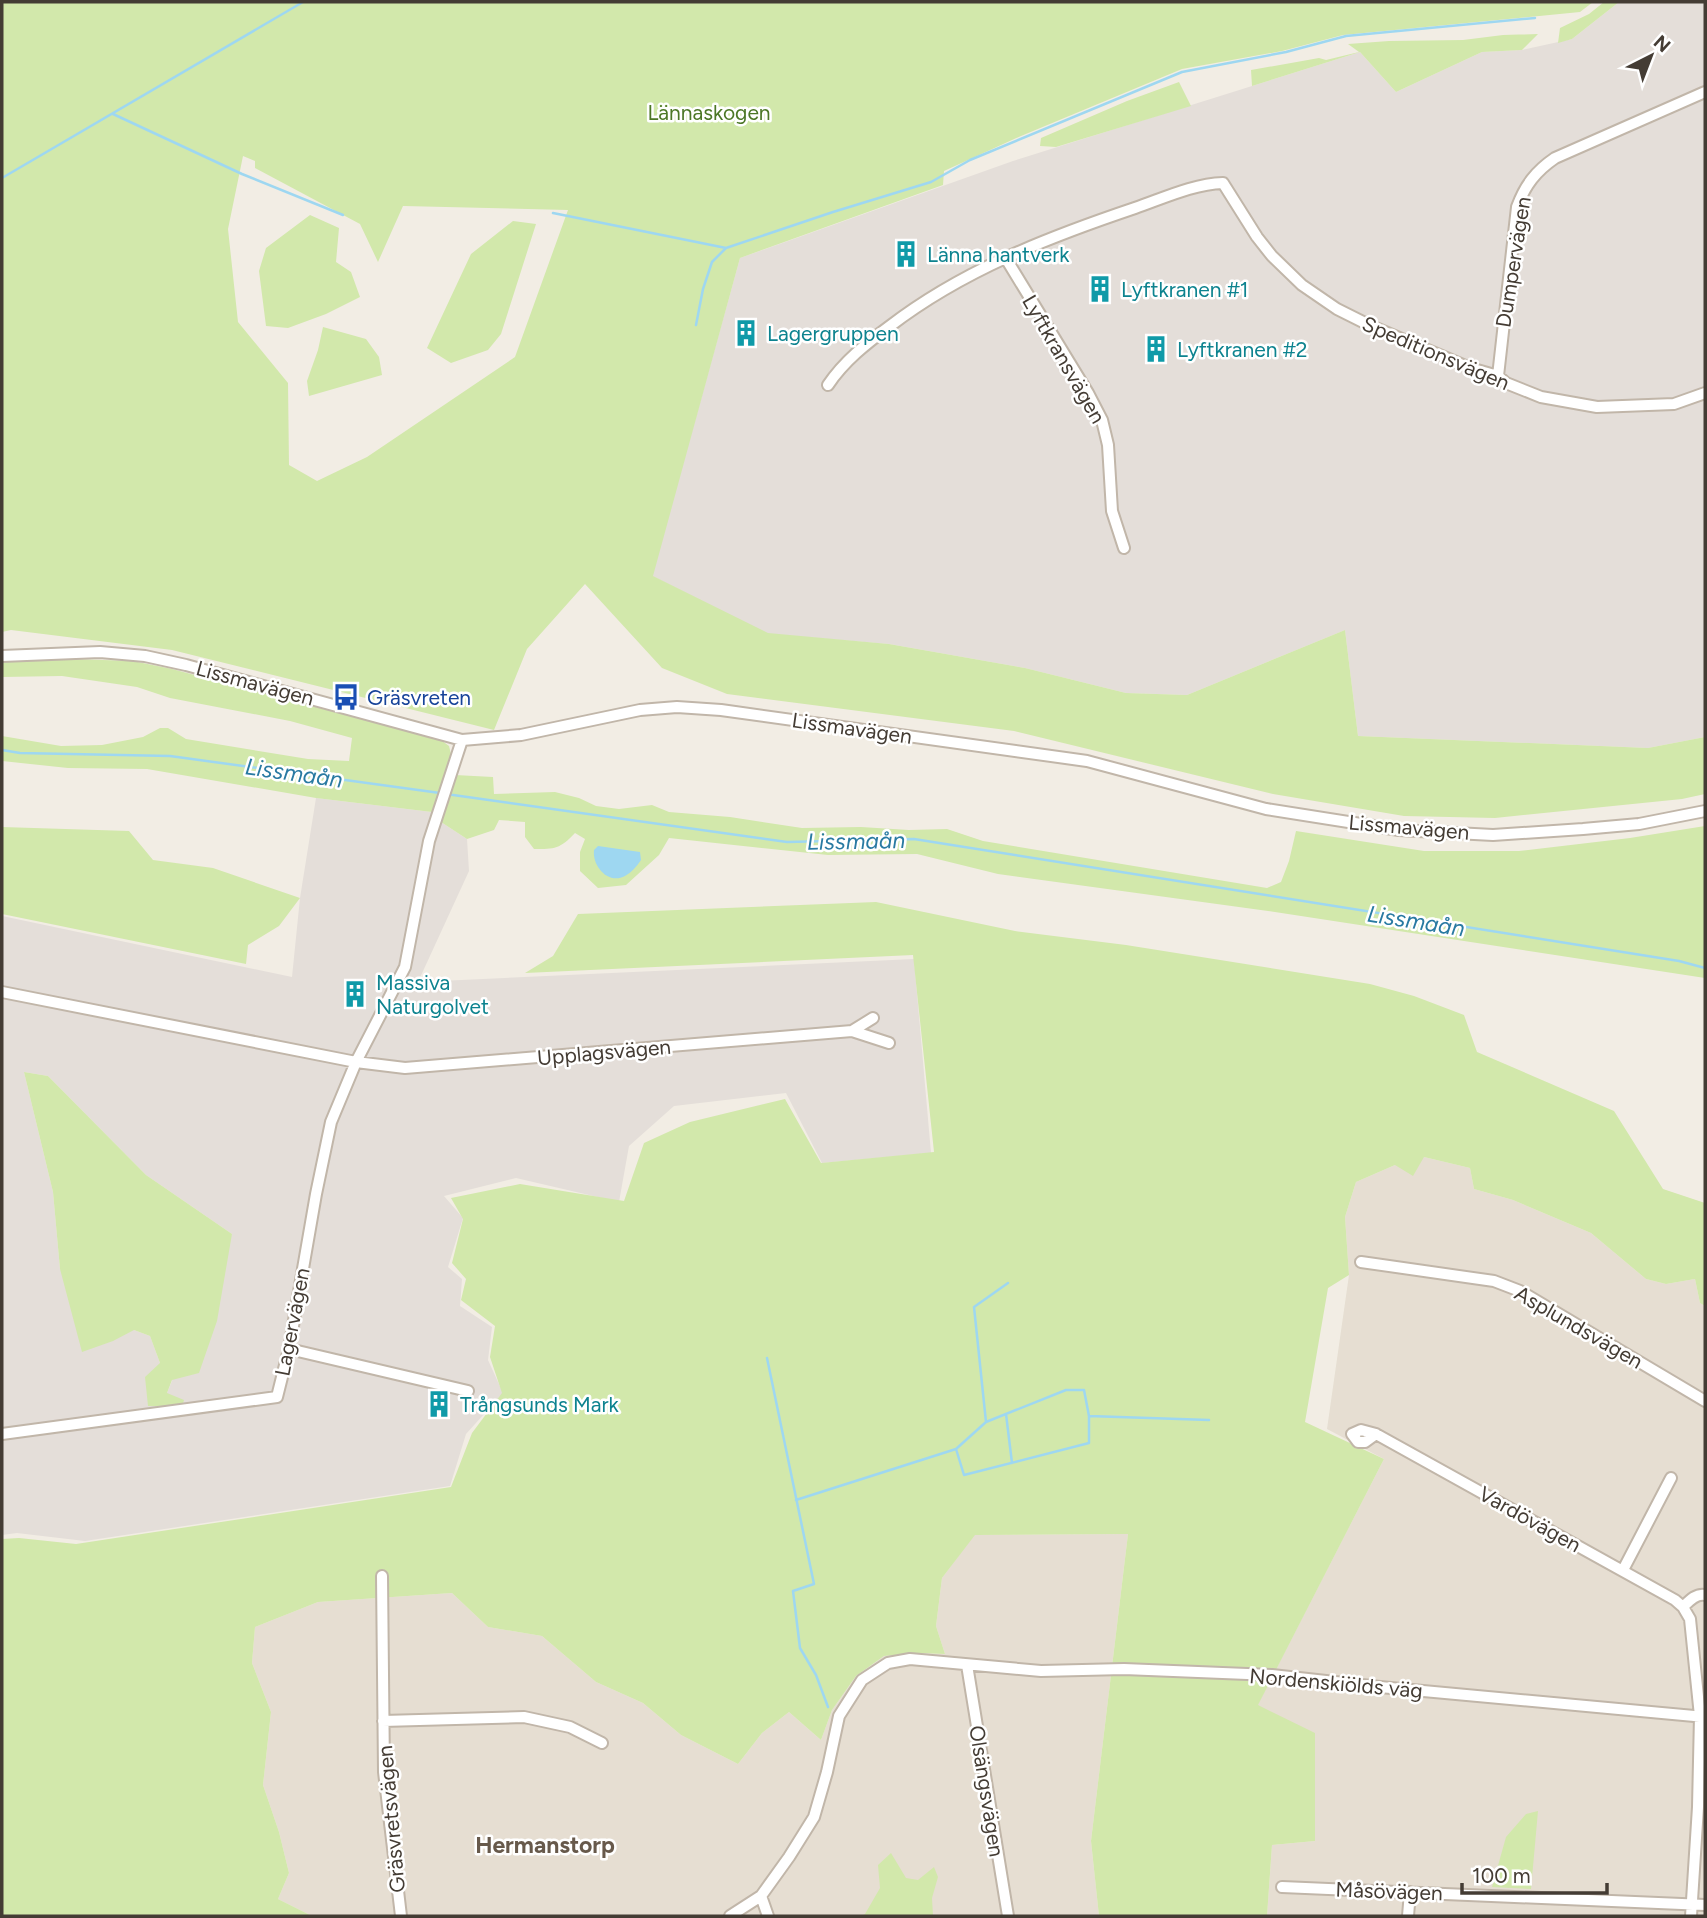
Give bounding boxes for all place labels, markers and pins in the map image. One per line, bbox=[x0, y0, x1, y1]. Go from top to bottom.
building icon: Länna hantverk bbox=[891, 239, 921, 269]
place label: Länna hantverk bbox=[927, 242, 1070, 267]
building icon: Lyftkranen #1 bbox=[1085, 274, 1115, 304]
place label: Lyftkranen #1 bbox=[1121, 277, 1249, 302]
building icon: Lagergruppen bbox=[731, 318, 761, 348]
place label: Lagergruppen bbox=[767, 321, 899, 346]
building icon: Lyftkranen #2 bbox=[1141, 334, 1171, 364]
place label: Lyftkranen #2 bbox=[1177, 337, 1308, 362]
bus stop icon: Gräsvreten bbox=[331, 682, 361, 712]
place label: Gräsvreten bbox=[367, 685, 471, 710]
place label: Massiva Naturgolvet bbox=[376, 970, 489, 1019]
building icon: Massiva Naturgolvet bbox=[340, 979, 370, 1009]
building icon: Trångsunds Mark bbox=[424, 1389, 454, 1419]
place label: Trångsunds Mark bbox=[460, 1392, 620, 1417]

